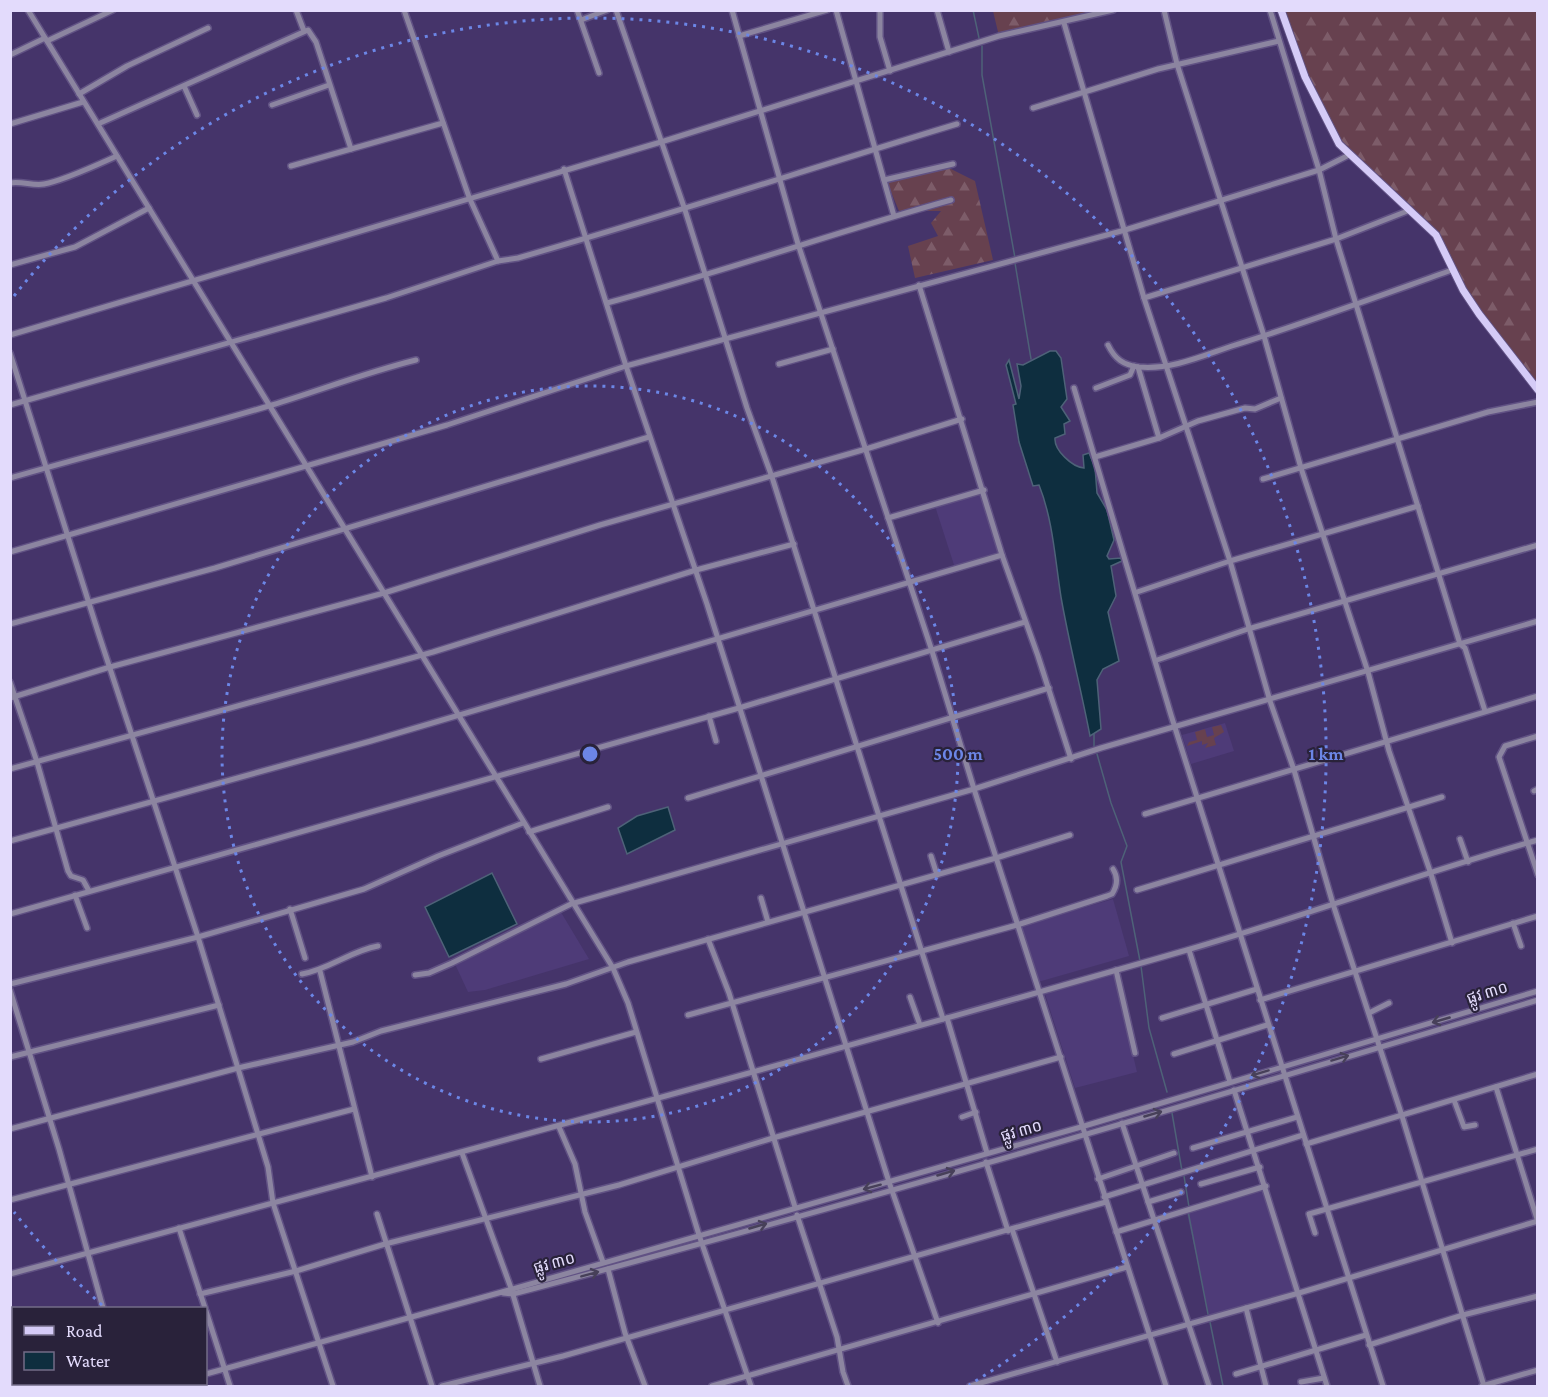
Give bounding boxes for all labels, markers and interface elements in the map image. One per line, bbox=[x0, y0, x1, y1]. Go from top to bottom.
centre of rings bbox=[580, 744, 600, 764]
text: 500 m bbox=[933, 744, 983, 764]
text: 1 km bbox=[1308, 744, 1344, 764]
street label: ផ្លូវ ៣០ bbox=[1464, 978, 1512, 1012]
one-way arrow bbox=[1432, 1015, 1451, 1026]
one-way arrow bbox=[1330, 1052, 1349, 1063]
one-way arrow bbox=[1251, 1068, 1270, 1079]
one-way arrow bbox=[1143, 1108, 1162, 1119]
street label: ផ្លូវ ៣០ bbox=[998, 1116, 1045, 1150]
one-way arrow bbox=[936, 1167, 955, 1178]
one-way arrow bbox=[862, 1181, 881, 1193]
one-way arrow bbox=[748, 1220, 767, 1231]
street label: ផ្លូវ ៣០ bbox=[531, 1249, 578, 1282]
one-way arrow bbox=[580, 1267, 599, 1279]
legend bbox=[12, 1307, 207, 1385]
text: Road bbox=[66, 1321, 103, 1341]
text: Water bbox=[66, 1351, 111, 1371]

